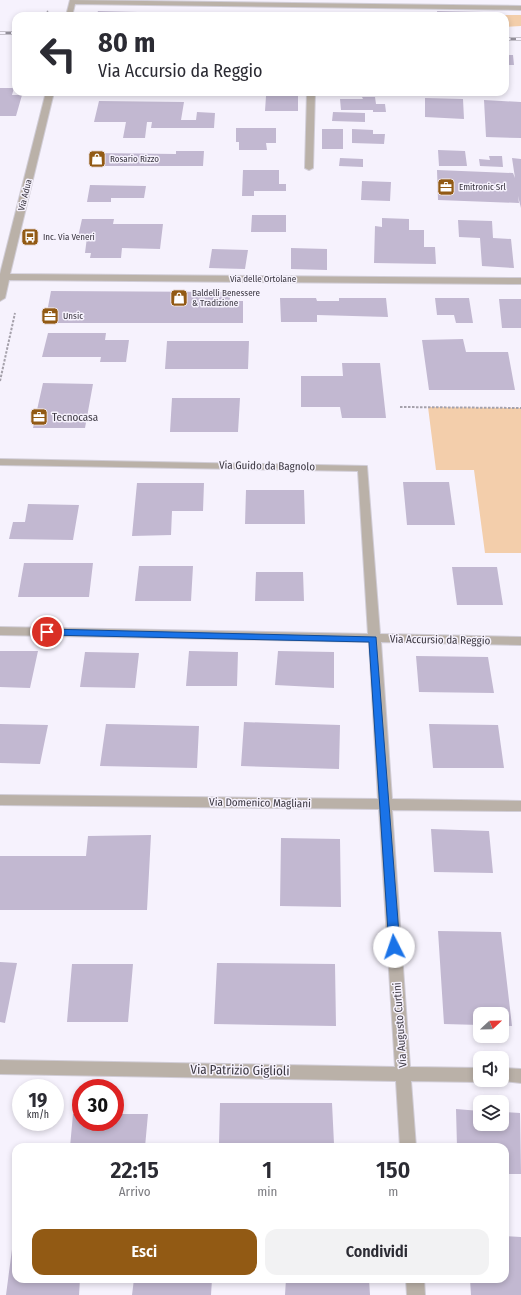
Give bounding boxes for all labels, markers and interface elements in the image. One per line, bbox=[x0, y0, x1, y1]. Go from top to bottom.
text: 80 m bbox=[98, 26, 155, 59]
icon: left bbox=[32, 28, 84, 80]
text: Via Accursio da Reggio bbox=[98, 60, 263, 82]
shop icon: Rosario Rizzo bbox=[87, 149, 107, 169]
place label: Rosario Rizzo bbox=[110, 154, 159, 164]
office icon: Emitronic Srl bbox=[436, 177, 456, 197]
street label: Via Adua bbox=[16, 178, 34, 212]
place label: Emitronic Srl bbox=[459, 182, 506, 192]
bus stop icon: Inc. Via Veneri bbox=[20, 227, 40, 247]
place label: Inc. Via Veneri bbox=[43, 232, 95, 242]
street label: Via delle Ortolane bbox=[230, 274, 297, 284]
shop icon: Baldelli Benessere & Tradizione bbox=[169, 288, 189, 308]
place label: Baldelli Benessere & Tradizione bbox=[192, 288, 260, 308]
office icon: Unsic bbox=[40, 306, 60, 326]
place label: Unsic bbox=[63, 311, 83, 321]
office icon: Tecnocasa bbox=[29, 407, 49, 427]
place label: Tecnocasa bbox=[52, 411, 98, 424]
street label: Via Guido da Bagnolo bbox=[219, 459, 315, 473]
pin bbox=[30, 615, 64, 649]
icon: arrive bbox=[36, 621, 58, 643]
street label: Via Accursio da Reggio bbox=[390, 633, 491, 647]
street label: Via Domenico Magliani bbox=[209, 796, 311, 810]
position arrow bbox=[373, 926, 415, 968]
street label: Via Augusto Curtini bbox=[391, 982, 409, 1068]
north arrow bbox=[473, 1007, 509, 1043]
map controls bbox=[473, 1007, 509, 1131]
button: sound bbox=[473, 1051, 509, 1087]
street label: Via Patrizio Giglioli bbox=[190, 1062, 290, 1078]
speed limit sign: 30 bbox=[72, 1079, 124, 1131]
text: 19 bbox=[29, 1088, 47, 1112]
button: layers bbox=[473, 1095, 509, 1131]
text: km/h bbox=[27, 1109, 49, 1121]
text: 22:15 bbox=[111, 1156, 159, 1184]
text: 1 bbox=[262, 1156, 272, 1184]
text: 150 bbox=[376, 1156, 410, 1184]
text: Arrivo bbox=[119, 1184, 151, 1199]
text: min bbox=[257, 1184, 277, 1199]
text: m bbox=[388, 1184, 398, 1199]
button: Esci bbox=[32, 1229, 257, 1275]
button: Condividi bbox=[265, 1229, 489, 1275]

